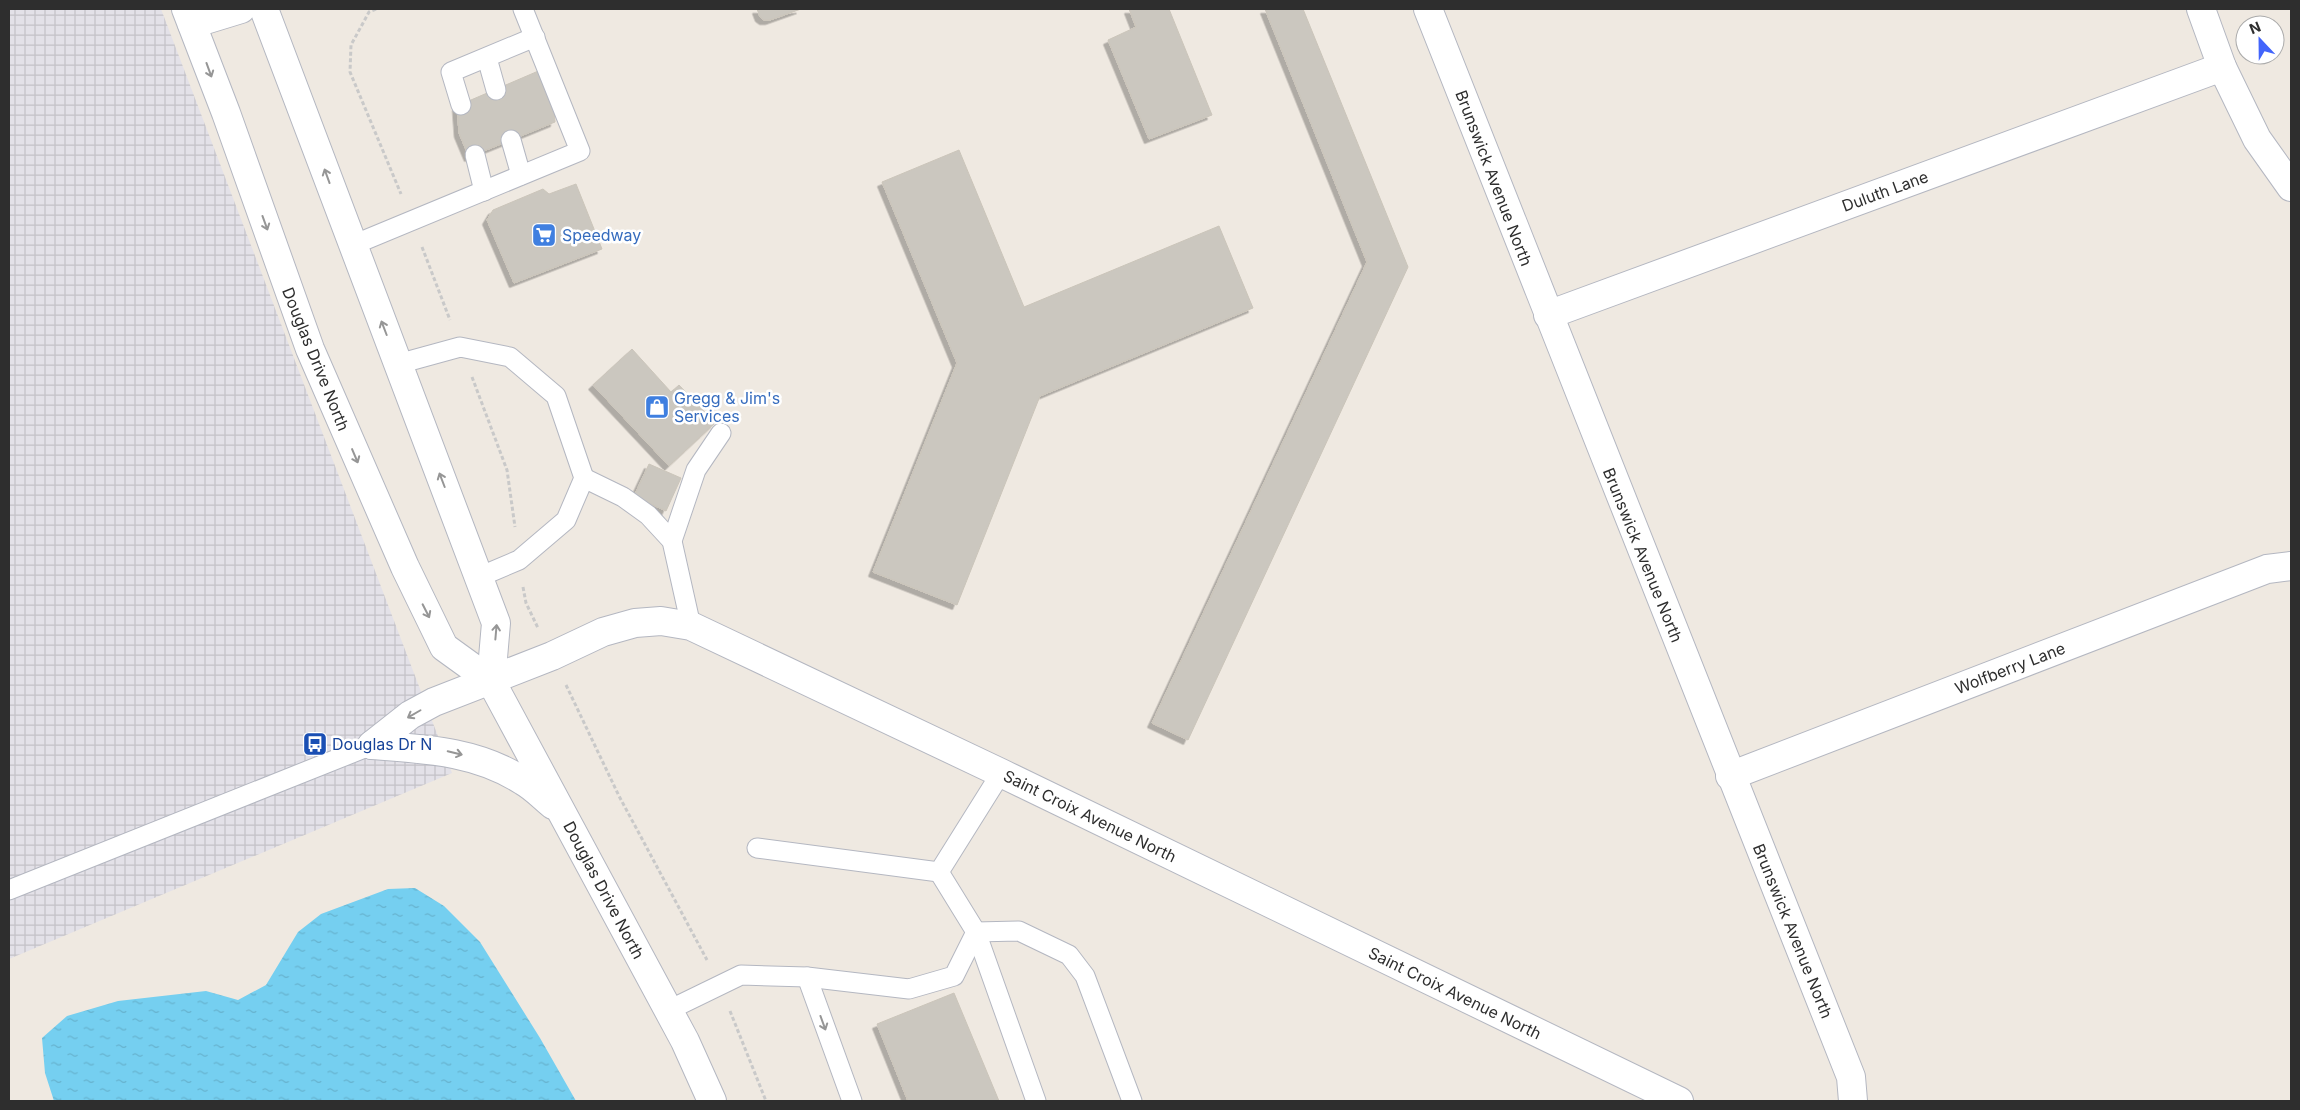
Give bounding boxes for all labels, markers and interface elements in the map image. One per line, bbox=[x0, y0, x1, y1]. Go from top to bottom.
north arrow bbox=[2235, 15, 2285, 65]
text: N bbox=[2247, 18, 2263, 37]
one-way arrow bbox=[205, 62, 214, 77]
street label: Brunswick Avenue North bbox=[1451, 87, 1537, 269]
street label: Duluth Lane bbox=[1839, 166, 1931, 216]
one-way arrow bbox=[322, 168, 331, 184]
one-way arrow bbox=[261, 214, 270, 230]
supermarket icon: Speedway bbox=[531, 222, 557, 248]
place label: Speedway bbox=[562, 225, 641, 245]
street label: Douglas Drive North bbox=[278, 284, 354, 434]
one-way arrow bbox=[379, 321, 388, 336]
place label: Gregg & Jim's Services bbox=[674, 388, 780, 426]
shop icon: Gregg & Jim's Services bbox=[644, 394, 670, 420]
one-way arrow bbox=[351, 448, 361, 463]
street label: Brunswick Avenue North bbox=[1599, 465, 1687, 645]
one-way arrow bbox=[437, 472, 446, 488]
one-way arrow bbox=[422, 603, 432, 618]
one-way arrow bbox=[491, 624, 500, 640]
street label: Wolfberry Lane bbox=[1952, 638, 2068, 698]
one-way arrow bbox=[408, 709, 422, 719]
bus stop icon: Douglas Dr N bbox=[302, 731, 328, 757]
place label: Douglas Dr N bbox=[332, 734, 432, 754]
one-way arrow bbox=[447, 749, 463, 759]
street label: Saint Croix Avenue North bbox=[1000, 765, 1180, 867]
street label: Douglas Drive North bbox=[559, 818, 649, 962]
street label: Brunswick Avenue North bbox=[1749, 841, 1837, 1021]
street label: Saint Croix Avenue North bbox=[1365, 942, 1545, 1044]
one-way arrow bbox=[819, 1015, 828, 1030]

